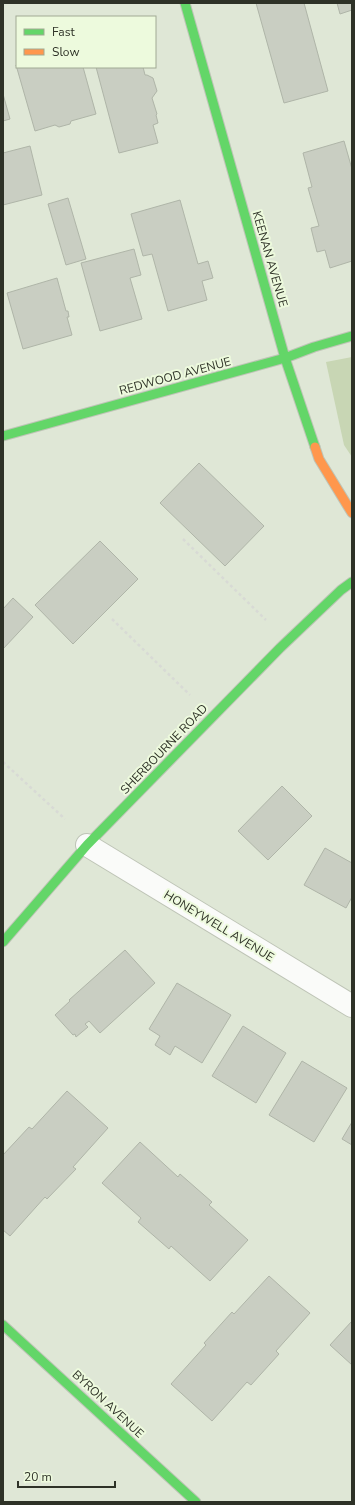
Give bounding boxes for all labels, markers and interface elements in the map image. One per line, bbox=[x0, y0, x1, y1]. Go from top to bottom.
legend bbox=[16, 16, 156, 68]
text: Fast bbox=[52, 24, 75, 40]
text: Slow bbox=[52, 44, 80, 60]
street label: KEENAN AVENUE bbox=[249, 209, 291, 309]
street label: REDWOOD AVENUE bbox=[117, 353, 233, 399]
street label: SHERBOURNE ROAD bbox=[117, 700, 211, 797]
street label: HONEYWELL AVENUE bbox=[161, 887, 277, 965]
street label: BYRON AVENUE bbox=[69, 1367, 147, 1441]
scale bar bbox=[18, 1463, 115, 1489]
text: 20 m bbox=[24, 1469, 52, 1485]

